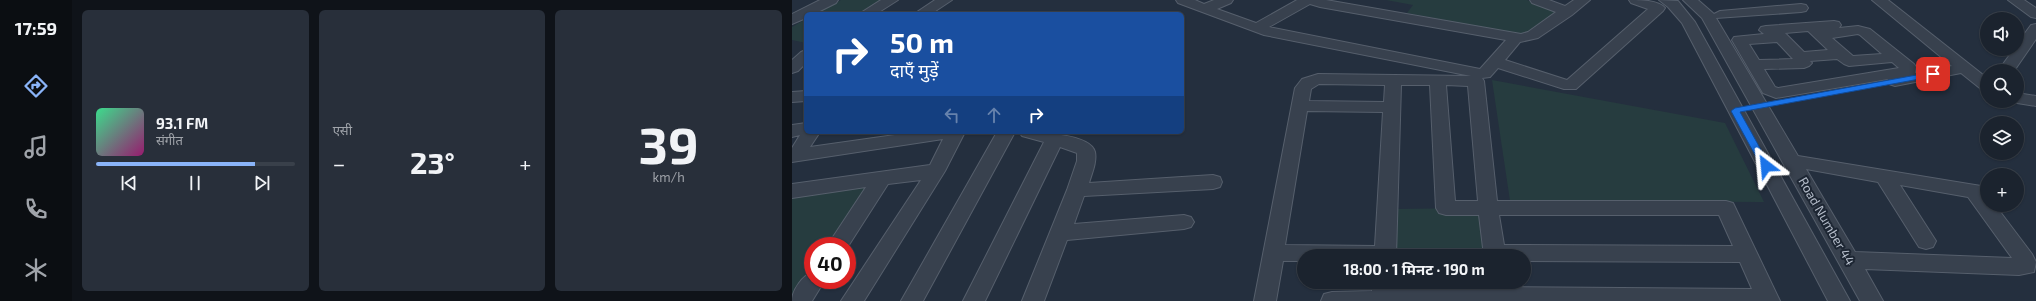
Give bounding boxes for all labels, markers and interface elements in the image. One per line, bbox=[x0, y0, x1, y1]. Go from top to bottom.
map controls bbox=[1980, 12, 2024, 212]
button: sound bbox=[1980, 12, 2024, 56]
text: 17:59 bbox=[15, 17, 57, 39]
text: 50 m bbox=[890, 25, 954, 59]
icon: right bbox=[824, 28, 876, 80]
pin bbox=[1916, 57, 1950, 91]
text: दाएँ मुड़ें bbox=[890, 59, 939, 81]
icon: arrive bbox=[1922, 63, 1944, 85]
button: search bbox=[1980, 64, 2024, 108]
icon: directions bbox=[22, 72, 50, 100]
icon: left bbox=[941, 104, 963, 126]
icon: ahead bbox=[983, 104, 1005, 126]
icon: right bbox=[1025, 104, 1047, 126]
text: 39 bbox=[639, 112, 699, 174]
text: 93.1 FM bbox=[156, 114, 208, 132]
button: layers bbox=[1980, 116, 2024, 160]
text: एसी bbox=[333, 122, 352, 138]
text: संगीत bbox=[156, 132, 183, 148]
icon: music bbox=[22, 133, 50, 161]
text: 23° bbox=[410, 144, 455, 180]
position arrow bbox=[1745, 145, 1787, 187]
text: − bbox=[333, 150, 346, 176]
text: + bbox=[519, 150, 531, 176]
button: + bbox=[1980, 168, 2024, 212]
text: km/h bbox=[653, 169, 685, 185]
icon: previous bbox=[118, 172, 140, 194]
icon: pause bbox=[184, 172, 206, 194]
icon: next bbox=[251, 172, 273, 194]
street label: Road Number 44 bbox=[1795, 174, 1859, 268]
icon: phone bbox=[22, 195, 50, 223]
speed limit sign: 40 bbox=[804, 237, 856, 289]
icon: climate bbox=[22, 256, 50, 284]
text: 18:00 · 1 मिनट · 190 m bbox=[1343, 260, 1485, 278]

